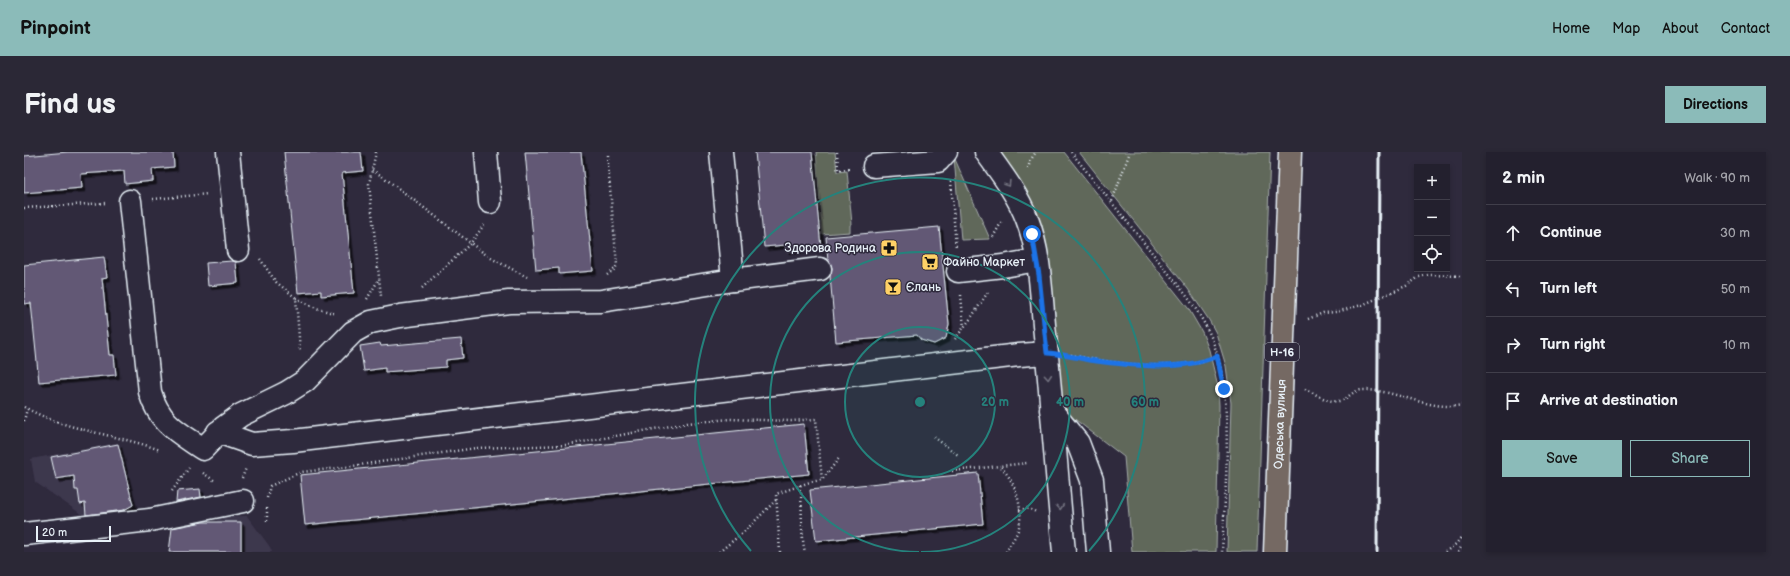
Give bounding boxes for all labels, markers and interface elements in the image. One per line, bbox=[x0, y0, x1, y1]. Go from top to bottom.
text: Pinpoint bbox=[20, 17, 91, 40]
text: Home bbox=[1552, 20, 1590, 37]
text: Map bbox=[1612, 20, 1640, 37]
text: About bbox=[1662, 20, 1699, 37]
text: Contact bbox=[1721, 20, 1770, 37]
button: Directions bbox=[1665, 86, 1766, 123]
text: Find us bbox=[24, 88, 116, 121]
map controls bbox=[1414, 164, 1450, 272]
button: + bbox=[1414, 164, 1450, 200]
text: 2 min bbox=[1502, 168, 1545, 188]
text: Walk · 90 m bbox=[1684, 170, 1750, 186]
one-way arrow bbox=[1003, 180, 1011, 187]
button: − bbox=[1414, 200, 1450, 236]
icon: ahead bbox=[1502, 222, 1524, 244]
text: Continue bbox=[1540, 223, 1602, 242]
route start bbox=[1023, 225, 1041, 243]
text: 30 m bbox=[1720, 225, 1750, 241]
button: locate bbox=[1414, 236, 1450, 272]
pharmacy icon: Здорова Родина bbox=[879, 238, 899, 258]
place label: Здорова Родина bbox=[784, 241, 876, 256]
supermarket icon: Файно Маркет bbox=[920, 252, 940, 272]
place label: Файно Маркет bbox=[943, 255, 1025, 270]
bar icon: Єлань bbox=[883, 277, 903, 297]
icon: left bbox=[1502, 278, 1524, 300]
text: Turn left bbox=[1540, 279, 1597, 298]
place label: Єлань bbox=[906, 280, 941, 295]
text: 50 m bbox=[1721, 281, 1750, 297]
icon: right bbox=[1502, 334, 1524, 356]
text: Turn right bbox=[1540, 335, 1605, 354]
text: 10 m bbox=[1723, 337, 1750, 353]
road number: Н-16 bbox=[1265, 343, 1299, 361]
one-way arrow bbox=[1044, 374, 1053, 380]
street label: Одеська вулиця bbox=[1271, 378, 1289, 469]
route end bbox=[1215, 380, 1233, 398]
icon: arrive bbox=[1502, 390, 1524, 412]
text: Arrive at destination bbox=[1540, 391, 1678, 410]
centre of rings bbox=[913, 395, 927, 409]
text: 20 m bbox=[981, 395, 1009, 410]
text: 40 m bbox=[1056, 395, 1084, 410]
text: 60 m bbox=[1131, 395, 1159, 410]
button: Save bbox=[1502, 440, 1622, 477]
button: Share bbox=[1630, 440, 1750, 477]
one-way arrow bbox=[1055, 504, 1064, 510]
scale bar bbox=[36, 524, 111, 543]
text: 20 m bbox=[42, 526, 67, 539]

